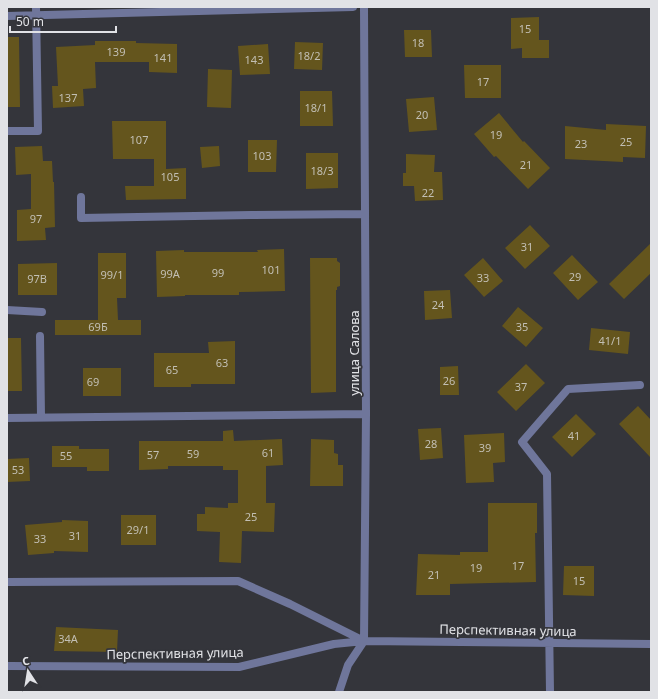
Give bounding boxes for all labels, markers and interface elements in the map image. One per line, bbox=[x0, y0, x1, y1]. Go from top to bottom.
scale bar bbox=[10, 8, 116, 34]
text: 50 m bbox=[16, 13, 44, 30]
house number: 15 bbox=[519, 21, 531, 36]
house number: 18 bbox=[412, 35, 424, 50]
house number: 139 bbox=[107, 44, 125, 59]
house number: 18/2 bbox=[298, 48, 320, 63]
house number: 141 bbox=[154, 50, 172, 65]
house number: 143 bbox=[245, 52, 263, 67]
house number: 17 bbox=[477, 74, 489, 89]
house number: 137 bbox=[59, 90, 77, 105]
house number: 18/1 bbox=[305, 100, 327, 115]
house number: 20 bbox=[416, 107, 428, 122]
house number: 19 bbox=[490, 127, 502, 142]
house number: 107 bbox=[130, 132, 148, 147]
house number: 25 bbox=[620, 134, 632, 149]
house number: 23 bbox=[575, 136, 587, 151]
house number: 103 bbox=[253, 148, 271, 163]
house number: 21 bbox=[520, 157, 532, 172]
house number: 18/3 bbox=[311, 163, 333, 178]
house number: 105 bbox=[161, 169, 179, 184]
house number: 22 bbox=[422, 185, 434, 200]
house number: 97 bbox=[30, 211, 42, 226]
house number: 31 bbox=[521, 239, 533, 254]
house number: 101 bbox=[262, 262, 280, 277]
house number: 99 bbox=[212, 265, 224, 280]
house number: 99А bbox=[160, 266, 181, 281]
house number: 99/1 bbox=[101, 267, 123, 282]
house number: 29 bbox=[569, 269, 581, 284]
house number: 33 bbox=[477, 270, 489, 285]
house number: 97В bbox=[27, 271, 47, 286]
house number: 24 bbox=[432, 297, 445, 312]
street label: улица Салова bbox=[345, 310, 363, 396]
house number: 69Б bbox=[88, 319, 108, 334]
house number: 35 bbox=[516, 319, 528, 334]
house number: 41/1 bbox=[599, 333, 621, 348]
house number: 63 bbox=[216, 355, 228, 370]
house number: 65 bbox=[166, 362, 178, 377]
house number: 26 bbox=[443, 373, 455, 388]
house number: 69 bbox=[87, 374, 99, 389]
house number: 37 bbox=[515, 379, 527, 394]
house number: 41 bbox=[568, 428, 580, 443]
house number: 28 bbox=[425, 436, 437, 451]
house number: 39 bbox=[479, 440, 491, 455]
house number: 61 bbox=[262, 445, 274, 460]
house number: 59 bbox=[187, 446, 199, 461]
house number: 57 bbox=[147, 447, 159, 462]
house number: 55 bbox=[60, 448, 72, 463]
house number: 53 bbox=[12, 462, 24, 477]
house number: 25 bbox=[245, 509, 257, 524]
house number: 29/1 bbox=[127, 522, 149, 537]
house number: 31 bbox=[69, 528, 81, 543]
house number: 33 bbox=[34, 531, 46, 546]
house number: 17 bbox=[512, 558, 524, 573]
house number: 19 bbox=[470, 560, 482, 575]
house number: 21 bbox=[428, 567, 440, 582]
house number: 15 bbox=[573, 573, 585, 588]
street label: Перспективная улица bbox=[439, 620, 577, 640]
house number: 34А bbox=[58, 631, 79, 646]
street label: Перспективная улица bbox=[106, 643, 244, 663]
north arrow bbox=[8, 651, 48, 691]
text: С bbox=[21, 653, 31, 669]

